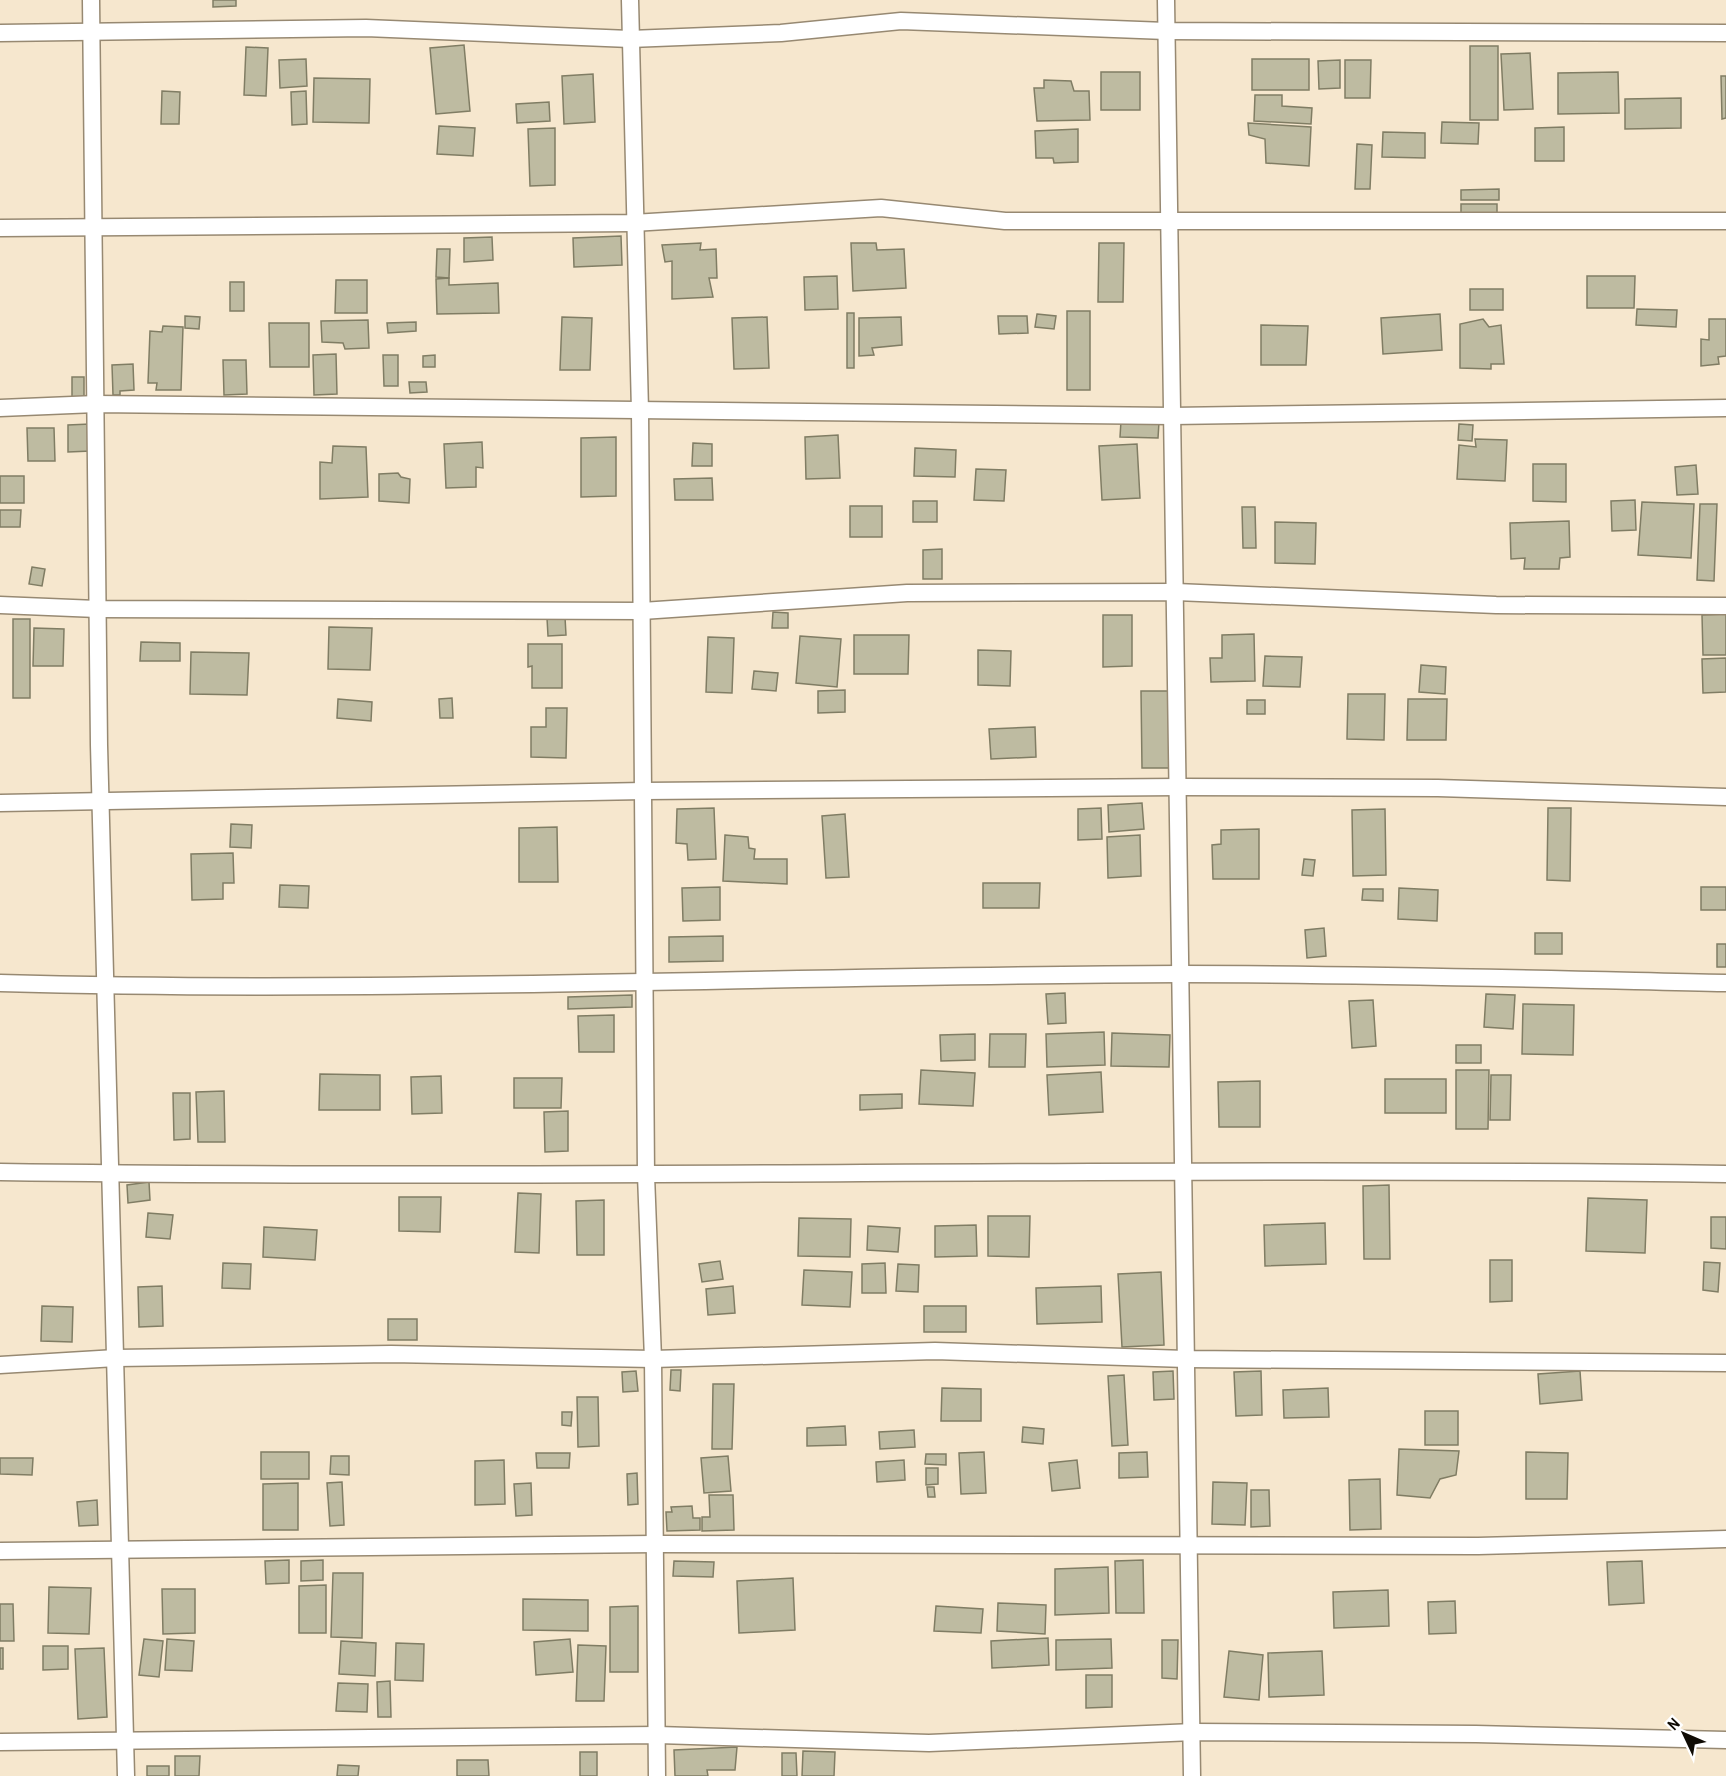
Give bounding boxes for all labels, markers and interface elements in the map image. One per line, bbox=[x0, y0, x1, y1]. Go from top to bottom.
north arrow bbox=[1654, 1704, 1714, 1764]
text: N bbox=[1662, 1713, 1684, 1735]

